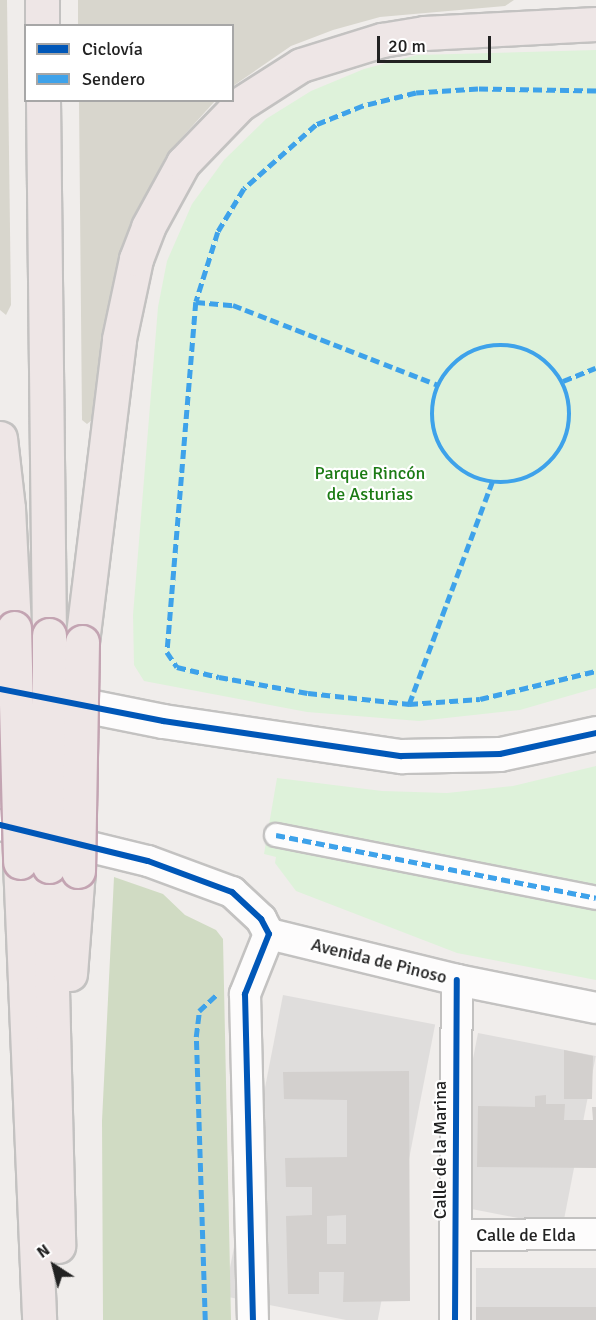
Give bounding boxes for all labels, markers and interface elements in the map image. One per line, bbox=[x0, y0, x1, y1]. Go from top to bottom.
legend bbox=[24, 24, 234, 102]
scale bar bbox=[380, 24, 494, 62]
text: 20 m bbox=[388, 35, 426, 57]
text: Ciclovía bbox=[82, 38, 143, 60]
text: Sendero bbox=[82, 68, 145, 90]
park label: Parque Rincón de Asturias bbox=[315, 463, 425, 506]
street label: Avenida de Pinoso bbox=[309, 934, 449, 988]
street label: Calle de la Marina bbox=[429, 1081, 451, 1219]
street label: Calle de Elda bbox=[476, 1224, 576, 1246]
north arrow bbox=[24, 1236, 84, 1296]
text: N bbox=[33, 1240, 54, 1263]

